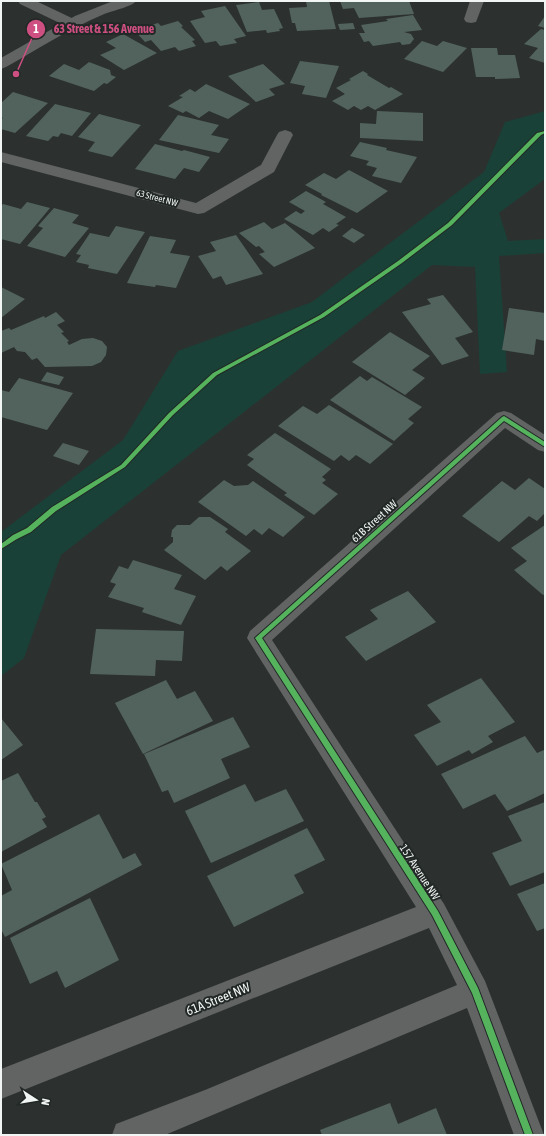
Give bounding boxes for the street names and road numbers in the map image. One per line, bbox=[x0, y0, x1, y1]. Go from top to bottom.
street label: 63 Street NW bbox=[135, 188, 179, 208]
street label: 61B Street NW bbox=[349, 497, 399, 545]
street label: 157 Avenue NW bbox=[398, 842, 442, 902]
street label: 61A Street NW bbox=[184, 979, 253, 1019]

